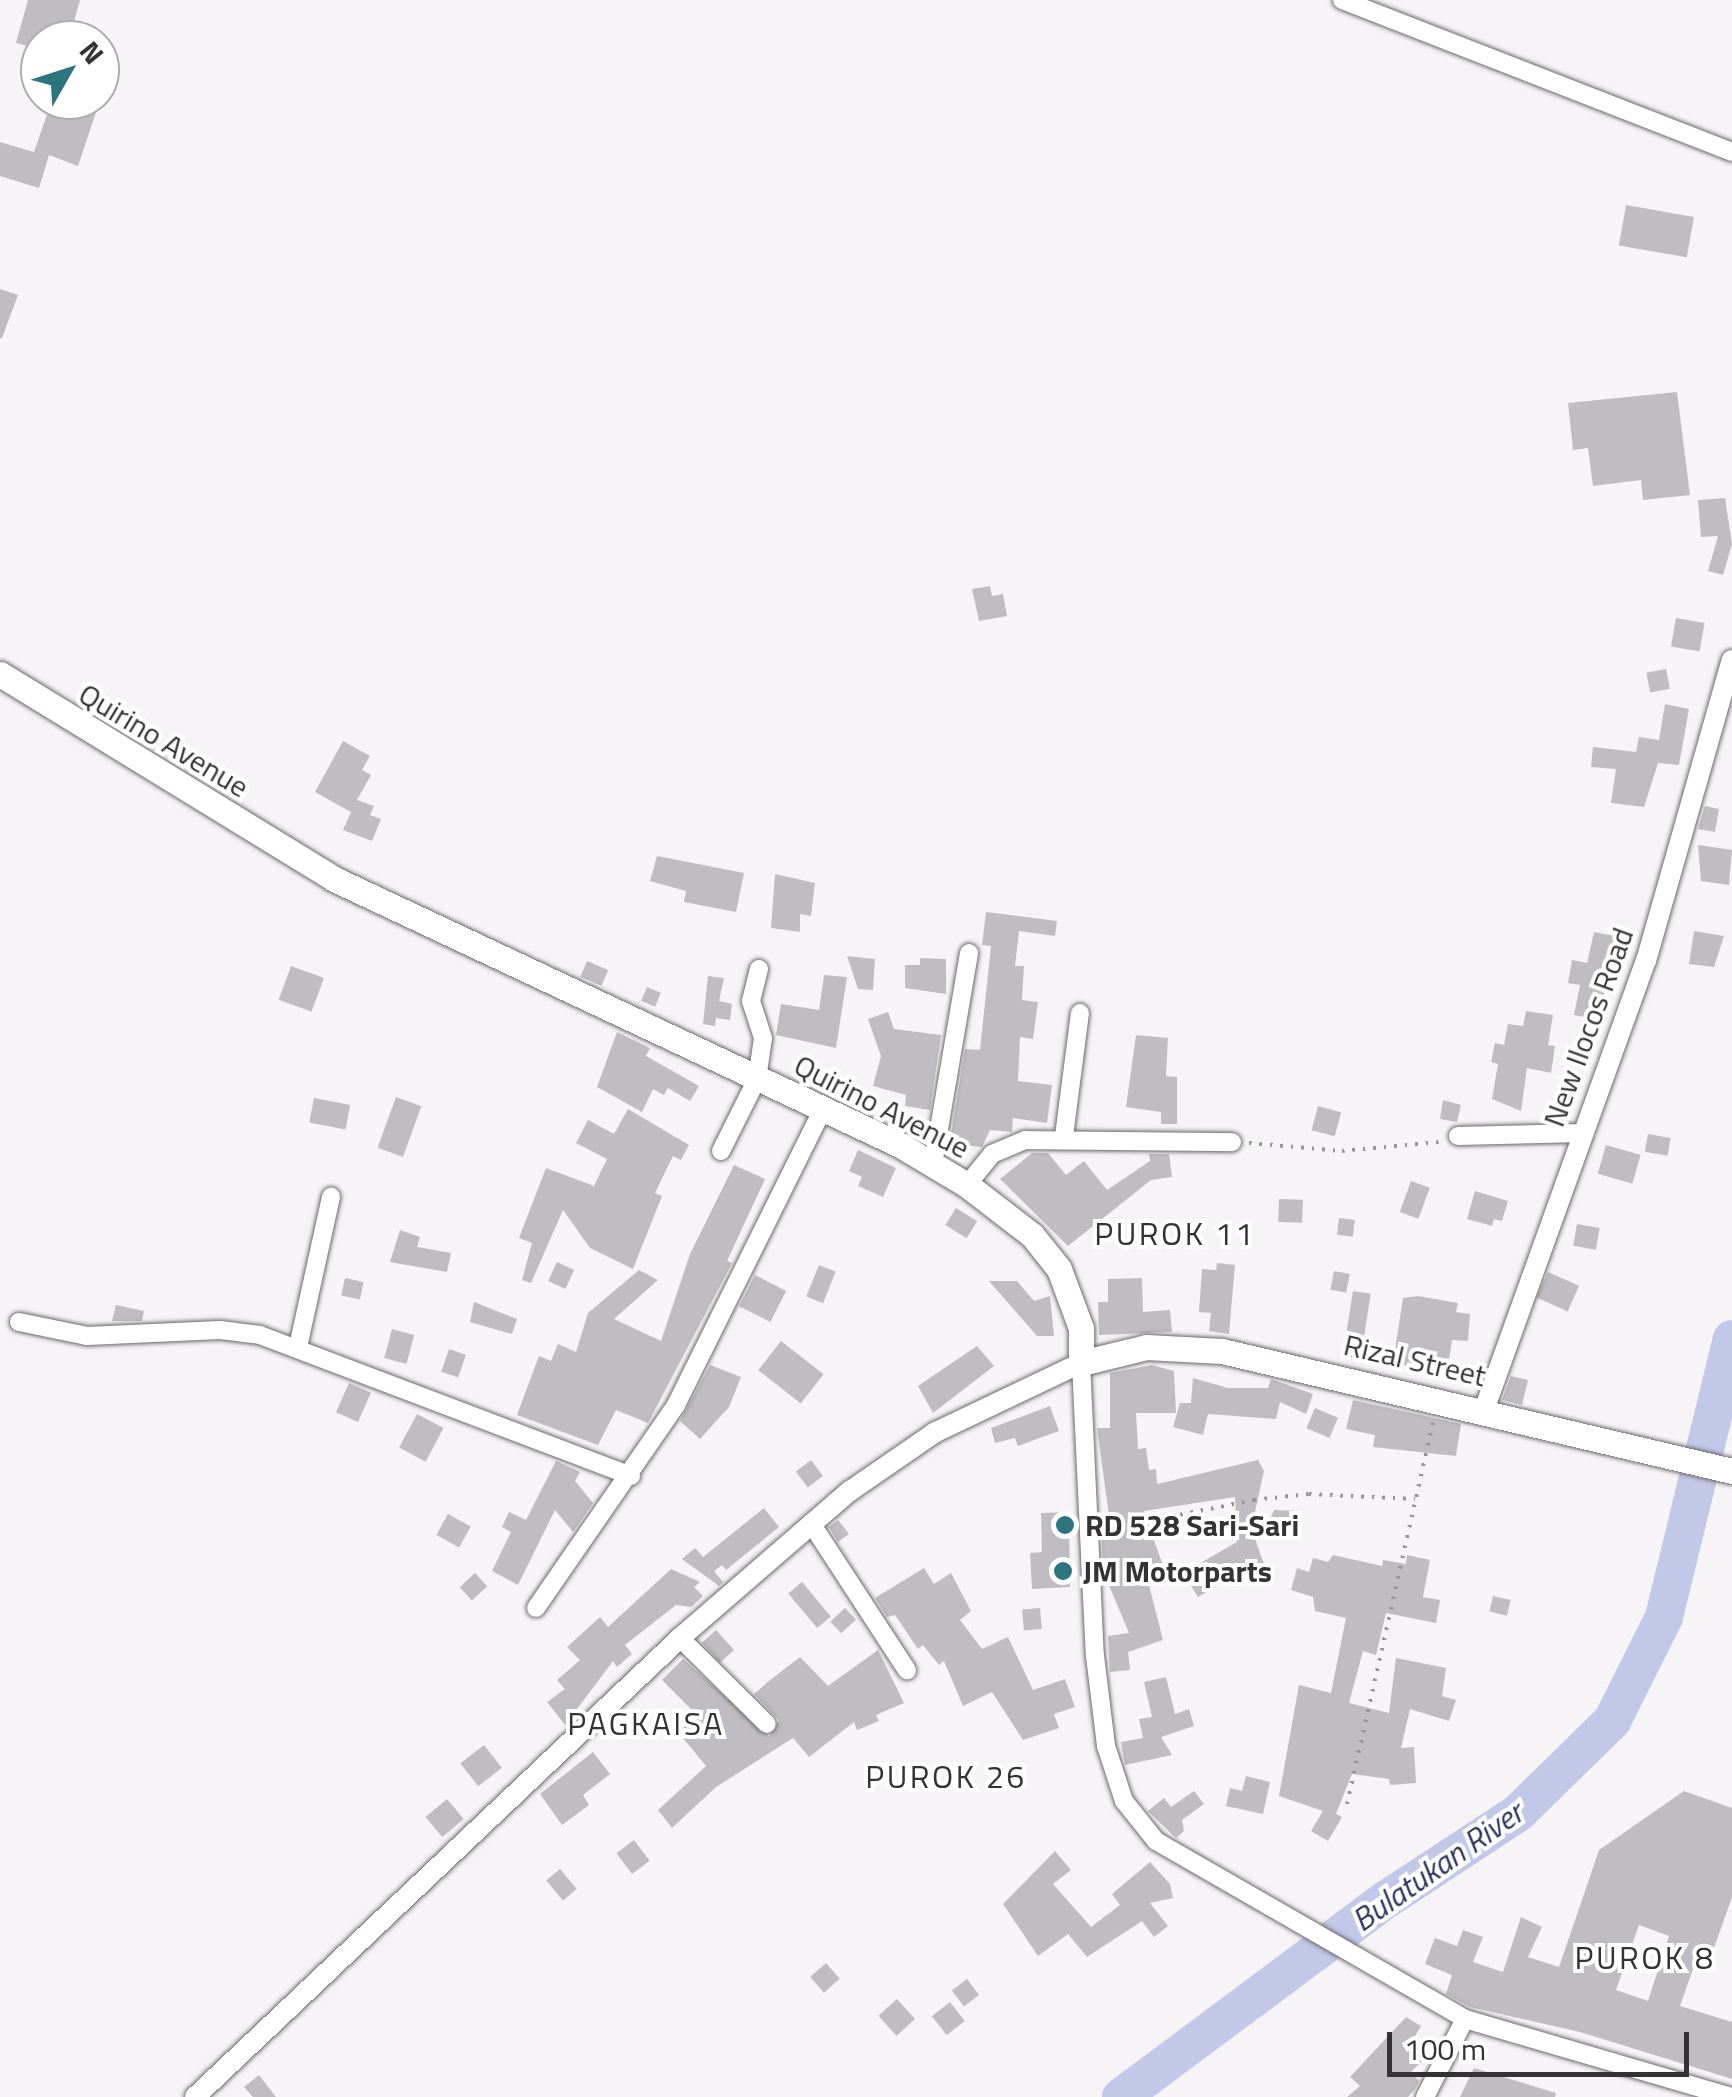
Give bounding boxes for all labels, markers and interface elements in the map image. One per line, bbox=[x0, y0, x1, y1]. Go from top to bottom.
north arrow bbox=[20, 20, 120, 120]
text: N bbox=[69, 31, 115, 73]
street label: Quirino Avenue bbox=[73, 675, 255, 805]
street label: New Ilocos Road bbox=[1535, 923, 1641, 1131]
street label: Quirino Avenue bbox=[788, 1046, 976, 1166]
district label: PUROK 11 bbox=[1094, 1214, 1256, 1252]
street label: Rizal Street bbox=[1341, 1326, 1489, 1394]
place label: RD 528 Sari-Sari bbox=[1085, 1507, 1299, 1543]
marker: RD 528 Sari-Sari bbox=[1054, 1514, 1076, 1536]
place label: JM Motorparts bbox=[1083, 1553, 1272, 1589]
marker: JM Motorparts bbox=[1052, 1560, 1074, 1582]
district label: PAGKAISA bbox=[567, 1704, 725, 1742]
district label: PUROK 26 bbox=[865, 1757, 1027, 1795]
water label: Bulatukan River bbox=[1344, 1793, 1530, 1939]
district label: PUROK 8 bbox=[1574, 1938, 1716, 1976]
scale bar bbox=[1392, 2012, 1694, 2074]
text: 100 m bbox=[1404, 2026, 1486, 2072]

